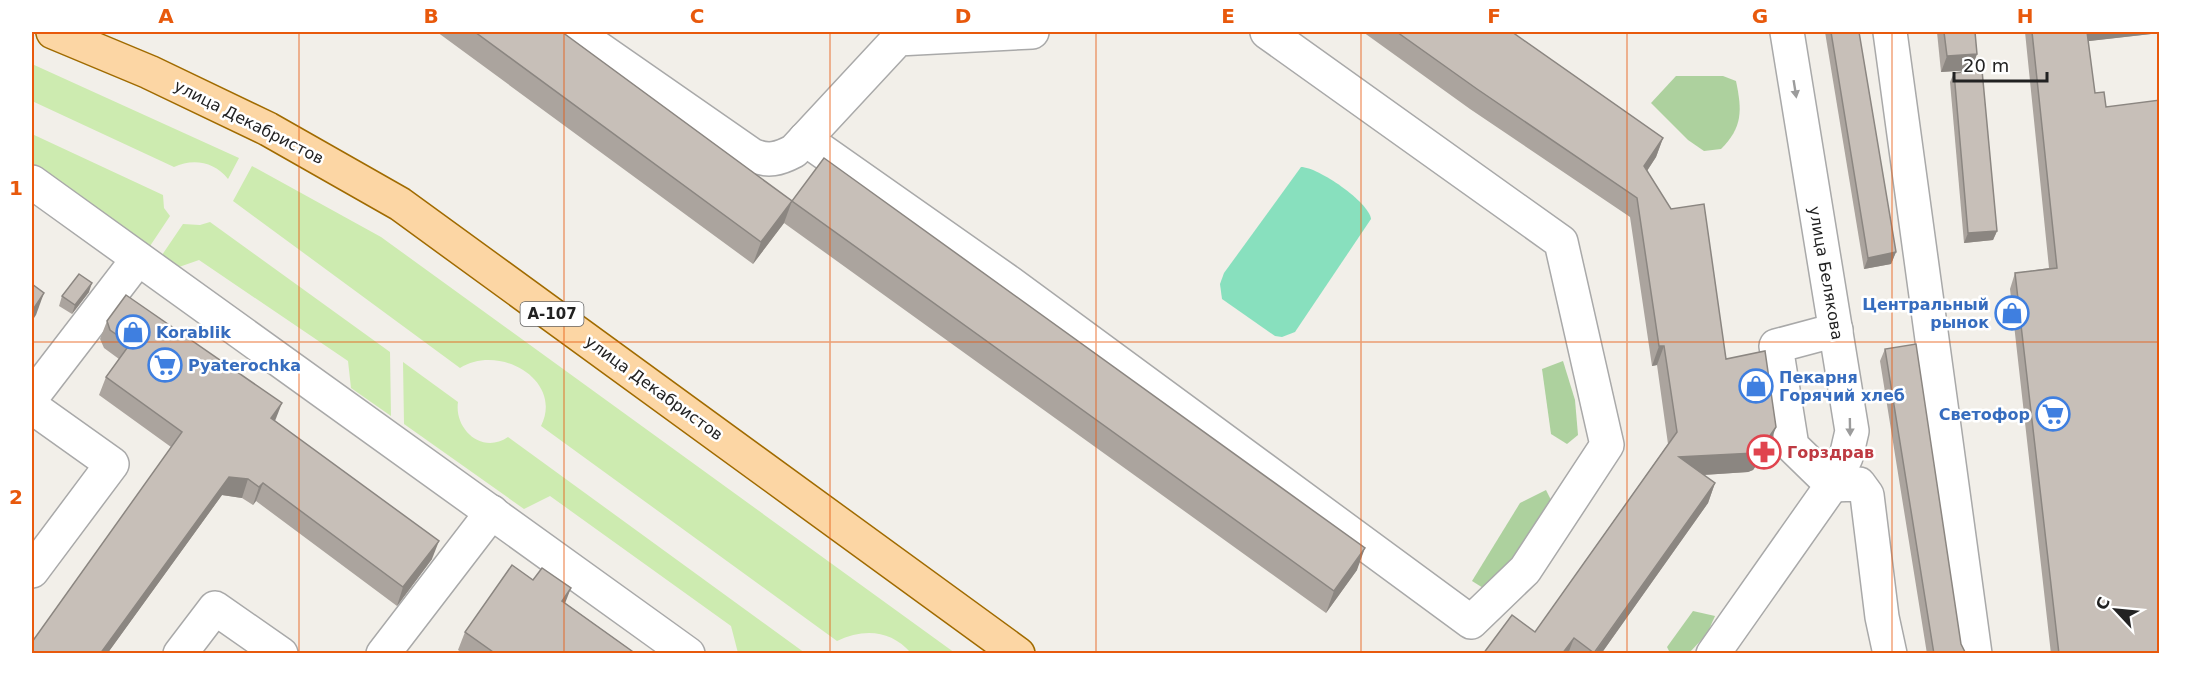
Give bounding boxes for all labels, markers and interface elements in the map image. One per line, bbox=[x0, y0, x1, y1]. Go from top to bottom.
text: A bbox=[158, 4, 174, 28]
text: B bbox=[423, 4, 439, 28]
text: C bbox=[690, 4, 704, 28]
text: D bbox=[955, 4, 971, 28]
text: E bbox=[1221, 4, 1235, 28]
text: F bbox=[1487, 4, 1501, 28]
text: G bbox=[1752, 4, 1768, 28]
text: H bbox=[2017, 4, 2033, 28]
scale bar bbox=[1954, 45, 2047, 83]
text: 20 m bbox=[1963, 55, 2009, 76]
street label: улица Декабристов bbox=[171, 76, 327, 168]
one-way arrow bbox=[1790, 80, 1799, 99]
text: 1 bbox=[9, 176, 23, 200]
street label: улица Белякова bbox=[1805, 205, 1847, 341]
place label: Центральный рынок bbox=[1862, 295, 1989, 332]
shop icon: Центральный рынок bbox=[1994, 295, 2030, 331]
road number: А-107 bbox=[520, 302, 584, 326]
shop icon: Korablik bbox=[115, 314, 151, 350]
place label: Korablik bbox=[156, 323, 231, 342]
street label: улица Декабристов bbox=[581, 332, 727, 444]
supermarket icon: Pyaterochka bbox=[147, 347, 183, 383]
place label: Pyaterochka bbox=[188, 356, 301, 375]
shop icon: Пекарня Горячий хлеб bbox=[1738, 368, 1774, 404]
place label: Пекарня Горячий хлеб bbox=[1779, 368, 1905, 405]
supermarket icon: Светофор bbox=[2035, 396, 2071, 432]
place label: Светофор bbox=[1939, 405, 2030, 424]
one-way arrow bbox=[1846, 417, 1855, 436]
pharmacy icon: Горздрав bbox=[1746, 434, 1782, 470]
place label: Горздрав bbox=[1787, 443, 1874, 462]
text: 2 bbox=[9, 485, 23, 509]
north arrow bbox=[2086, 580, 2146, 640]
text: С bbox=[2092, 594, 2114, 613]

